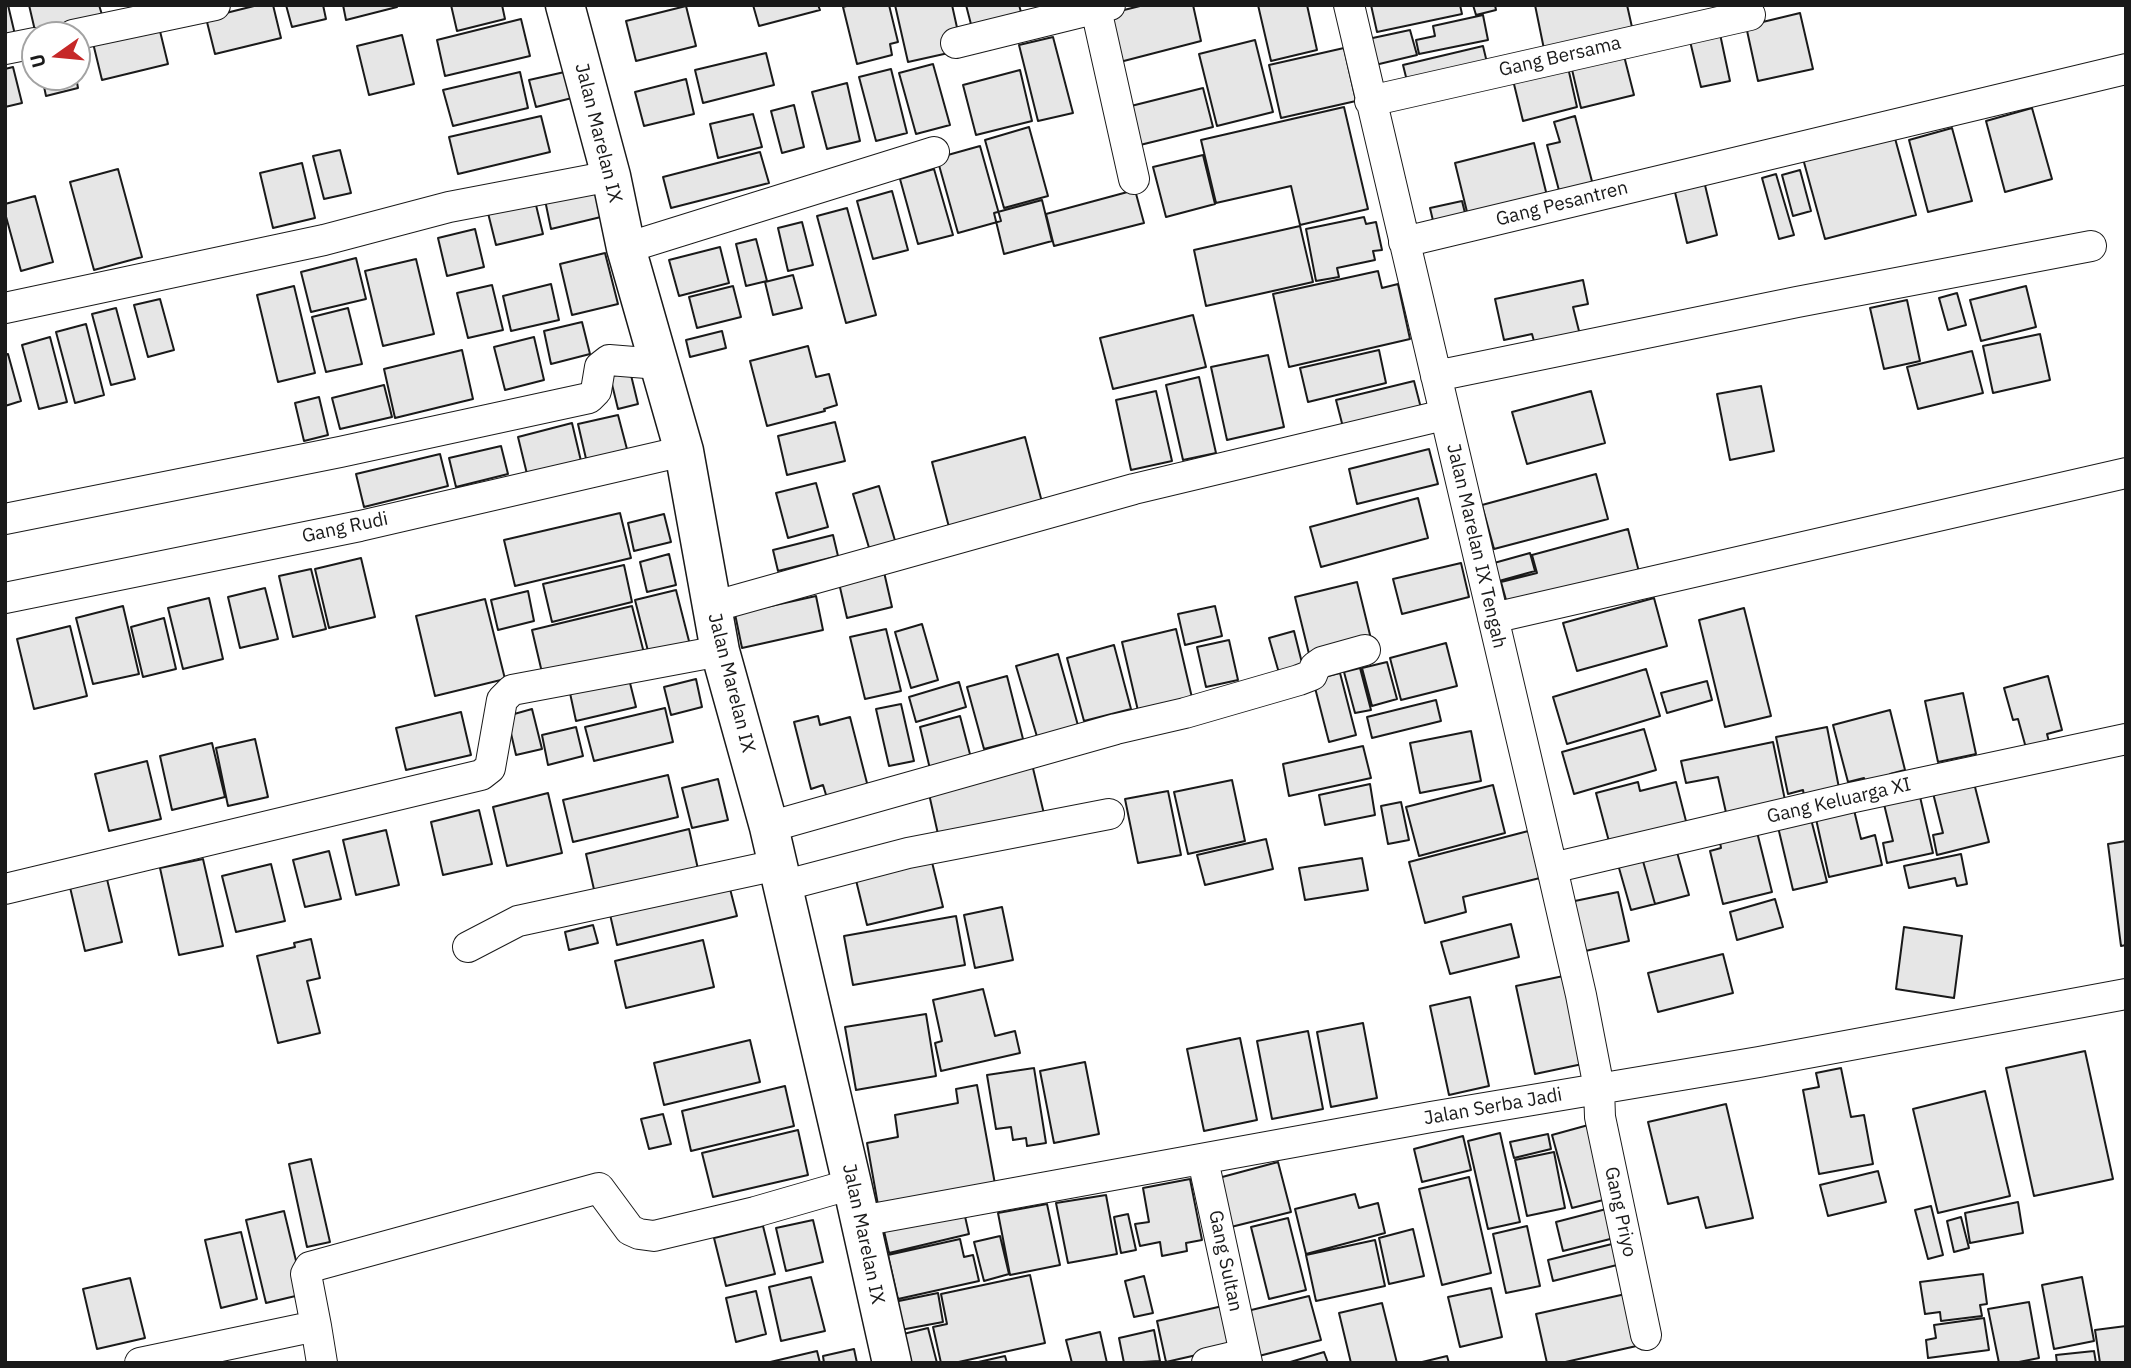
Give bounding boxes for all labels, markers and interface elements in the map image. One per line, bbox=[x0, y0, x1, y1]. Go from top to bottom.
north arrow bbox=[21, 21, 91, 91]
street label: Gang Bersama bbox=[1497, 32, 1623, 82]
text: U bbox=[24, 51, 51, 70]
street label: Jalan Marelan IX bbox=[570, 61, 626, 205]
street label: Gang Pesantren bbox=[1494, 177, 1630, 231]
street label: Jalan Marelan IX Tengah bbox=[1441, 441, 1511, 651]
street label: Gang Rudi bbox=[300, 508, 390, 548]
street label: Jalan Marelan IX bbox=[703, 611, 759, 755]
street label: Gang Keluarga XI bbox=[1765, 773, 1913, 829]
street label: Jalan Serba Jadi bbox=[1422, 1084, 1564, 1130]
street label: Jalan Marelan IX bbox=[837, 1162, 889, 1306]
street label: Gang Priyo bbox=[1599, 1165, 1641, 1259]
street label: Gang Sultan bbox=[1203, 1208, 1247, 1314]

